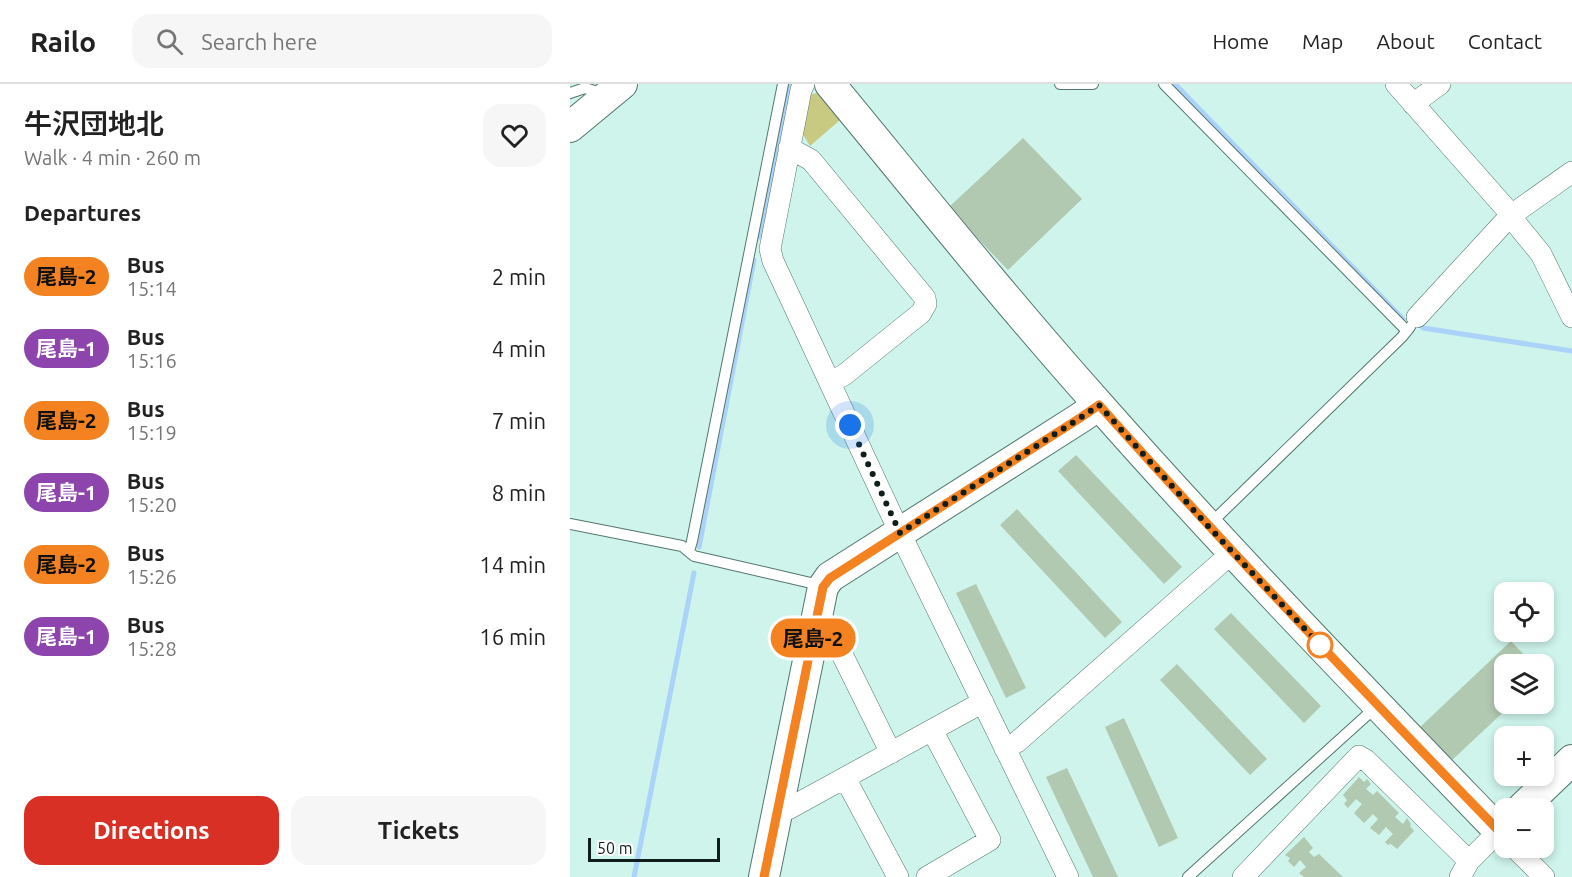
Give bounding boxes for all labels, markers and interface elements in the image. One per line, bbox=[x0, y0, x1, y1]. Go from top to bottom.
search box bbox=[132, 14, 552, 68]
icon: search bbox=[153, 25, 186, 58]
text: Railo bbox=[30, 26, 96, 57]
text: Search here bbox=[201, 29, 317, 54]
text: Home bbox=[1212, 29, 1269, 53]
text: Map bbox=[1302, 29, 1343, 53]
text: About bbox=[1376, 29, 1435, 53]
text: Contact bbox=[1468, 29, 1542, 53]
button: heart bbox=[483, 104, 546, 167]
text: 牛沢団地北 bbox=[24, 108, 164, 139]
text: Walk · 4 min · 260 m bbox=[24, 146, 201, 169]
text: Departures bbox=[24, 200, 141, 225]
text: Bus bbox=[127, 252, 165, 277]
text: 尾島-2 bbox=[36, 264, 97, 288]
text: 2 min bbox=[492, 264, 546, 289]
text: 15:14 bbox=[127, 277, 177, 300]
text: Bus bbox=[127, 324, 165, 349]
text: 尾島-1 bbox=[36, 336, 97, 360]
text: 4 min bbox=[492, 336, 546, 361]
text: 15:16 bbox=[127, 349, 177, 372]
text: Bus bbox=[127, 396, 165, 421]
text: 尾島-2 bbox=[36, 408, 97, 432]
text: 7 min bbox=[492, 408, 546, 433]
your location bbox=[835, 410, 865, 440]
text: 15:19 bbox=[127, 421, 177, 444]
text: Bus bbox=[127, 468, 165, 493]
text: 尾島-1 bbox=[36, 480, 97, 504]
text: 8 min bbox=[492, 480, 546, 505]
text: 15:20 bbox=[127, 493, 177, 516]
text: Bus bbox=[127, 540, 165, 565]
text: 尾島-2 bbox=[36, 552, 97, 576]
text: 14 min bbox=[479, 552, 546, 577]
text: 15:26 bbox=[127, 565, 177, 588]
map controls bbox=[1494, 582, 1554, 858]
button: locate bbox=[1494, 582, 1554, 642]
text: Bus bbox=[127, 612, 165, 637]
line badge: 尾島-2 bbox=[771, 618, 855, 658]
text: 尾島-1 bbox=[36, 624, 97, 648]
text: 16 min bbox=[479, 624, 546, 649]
text: 尾島-2 bbox=[783, 626, 843, 650]
unlabelled marker bbox=[1307, 632, 1333, 658]
text: 15:28 bbox=[127, 637, 177, 660]
button: layers bbox=[1494, 654, 1554, 714]
button: + bbox=[1494, 726, 1554, 786]
button: Directions bbox=[24, 796, 279, 865]
button: Tickets bbox=[291, 796, 546, 865]
button: − bbox=[1494, 798, 1554, 858]
scale bar bbox=[588, 835, 720, 862]
text: 50 m bbox=[597, 839, 633, 857]

